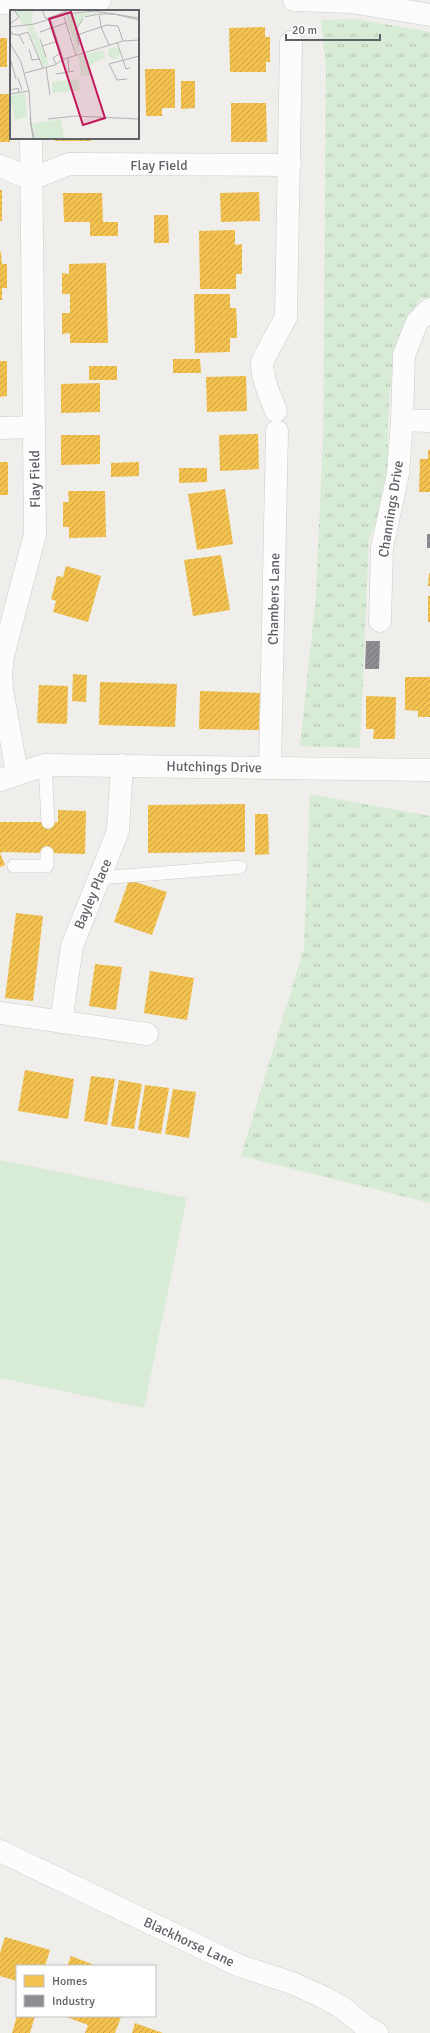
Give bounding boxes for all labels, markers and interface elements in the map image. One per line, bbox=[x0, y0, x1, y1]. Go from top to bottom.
inset map bbox=[10, 10, 139, 139]
scale bar bbox=[286, 16, 380, 42]
text: 20 m bbox=[292, 23, 317, 38]
street label: Flay Field bbox=[130, 157, 188, 174]
street label: Flay Field bbox=[26, 450, 44, 508]
street label: Channings Drive bbox=[375, 459, 407, 559]
street label: Chambers Lane bbox=[265, 553, 283, 645]
street label: Hutchings Drive bbox=[166, 758, 262, 776]
street label: Bayley Place bbox=[71, 856, 115, 932]
street label: Blackhorse Lane bbox=[141, 1913, 237, 1971]
legend bbox=[16, 1965, 156, 2017]
text: Homes bbox=[52, 1974, 87, 1989]
text: Industry bbox=[52, 1994, 95, 2009]

